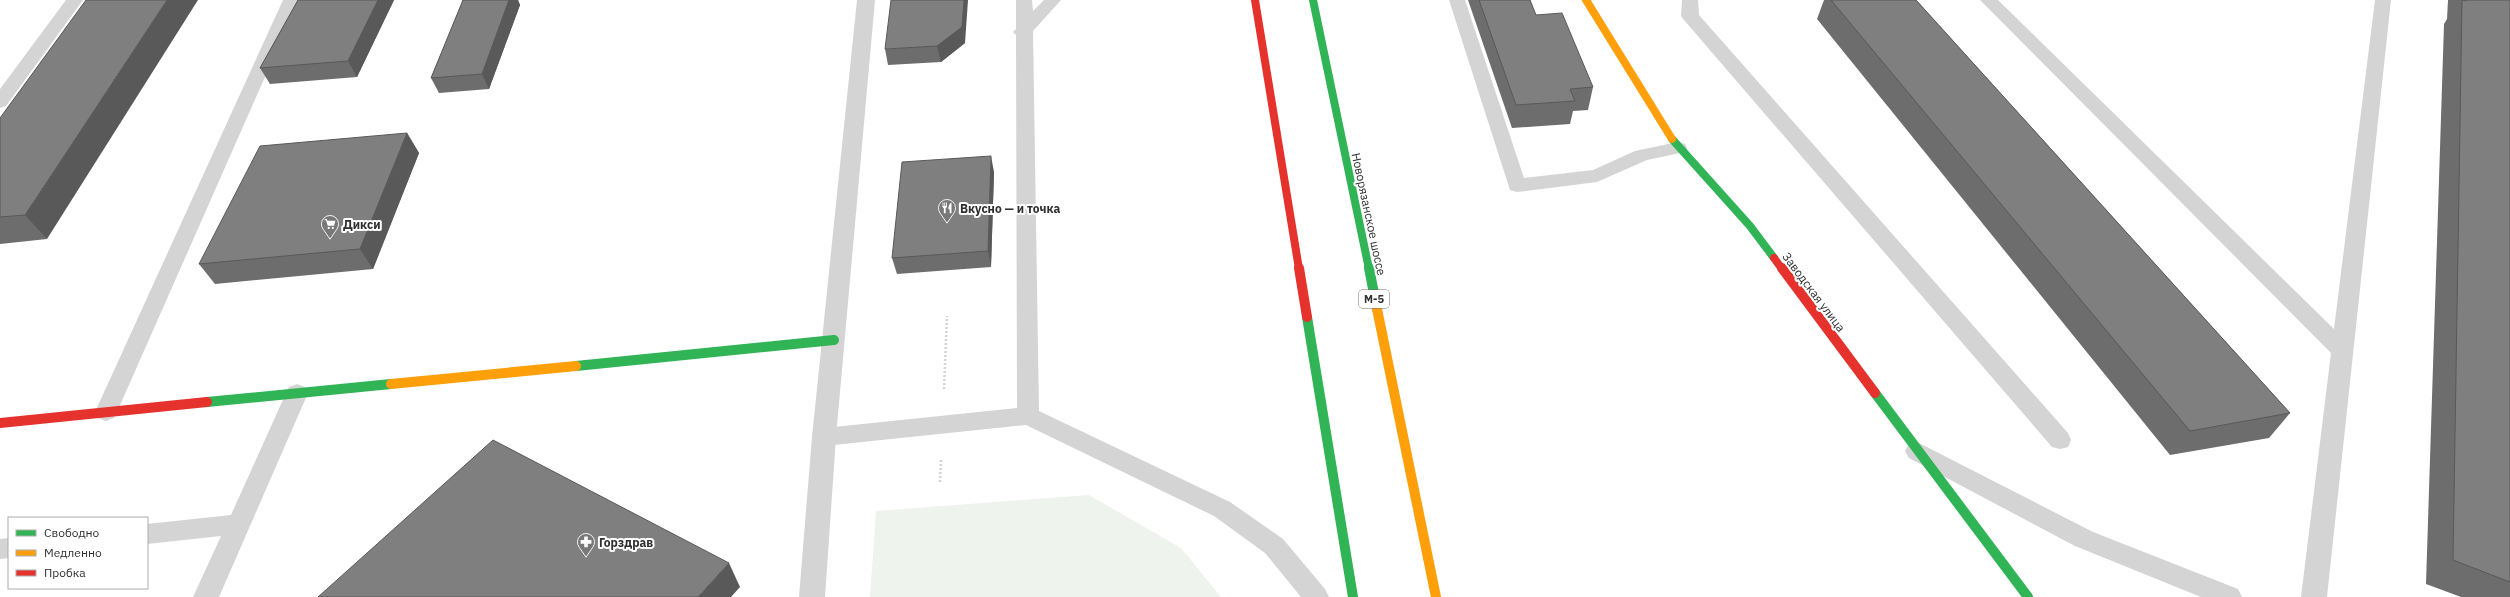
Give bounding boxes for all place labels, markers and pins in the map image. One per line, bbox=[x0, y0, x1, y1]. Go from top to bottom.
restaurant icon: Вкусно — и точка bbox=[937, 198, 957, 223]
place label: Вкусно — и точка bbox=[960, 201, 1060, 216]
supermarket icon: Дикси bbox=[320, 214, 340, 239]
place label: Дикси bbox=[343, 217, 381, 232]
pharmacy icon: Горздрав bbox=[576, 532, 596, 557]
place label: Горздрав bbox=[599, 535, 653, 550]

